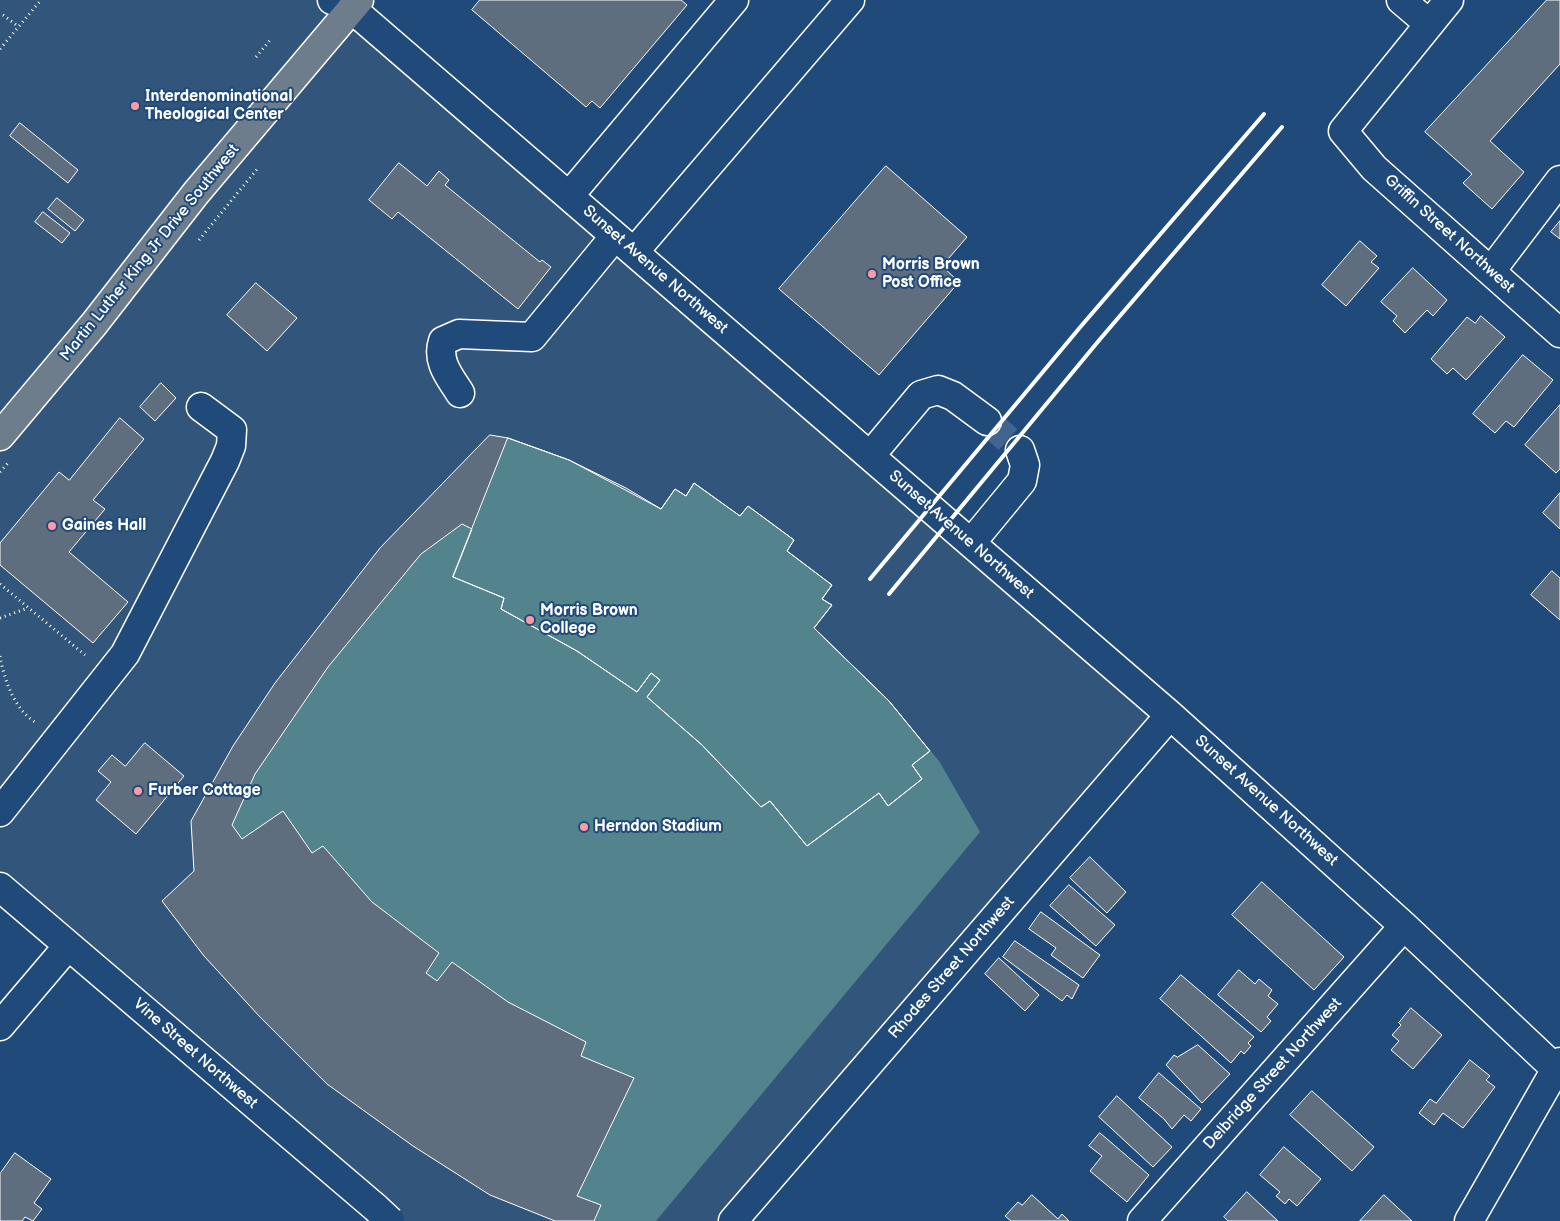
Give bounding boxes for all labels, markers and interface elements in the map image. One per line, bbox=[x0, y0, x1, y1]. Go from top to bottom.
place label: Interdenominational Theological Center bbox=[145, 87, 292, 125]
marker: Interdenominational Theological Center bbox=[129, 100, 141, 112]
street label: Martin Luther King Jr Drive Southwest bbox=[56, 141, 244, 365]
street label: Griffin Street Northwest bbox=[1380, 171, 1518, 297]
street label: Sunset Avenue Northwest bbox=[579, 202, 731, 338]
place label: Morris Brown Post Office bbox=[882, 255, 980, 293]
marker: Morris Brown Post Office bbox=[866, 268, 878, 280]
street label: Sunset Avenue Northwest bbox=[885, 467, 1037, 603]
place label: Gaines Hall bbox=[62, 516, 146, 536]
marker: Gaines Hall bbox=[46, 520, 58, 532]
place label: Morris Brown College bbox=[540, 601, 638, 639]
marker: Morris Brown College bbox=[524, 614, 536, 626]
street label: Sunset Avenue Northwest bbox=[1190, 732, 1342, 870]
place label: Furber Cottage bbox=[148, 781, 261, 801]
marker: Furber Cottage bbox=[132, 785, 144, 797]
place label: Herndon Stadium bbox=[594, 817, 722, 837]
marker: Herndon Stadium bbox=[578, 821, 590, 833]
street label: Rhodes Street Northwest bbox=[885, 893, 1019, 1043]
street label: Delbridge Street Northwest bbox=[1200, 994, 1346, 1154]
street label: Vine Street Northwest bbox=[129, 995, 261, 1113]

